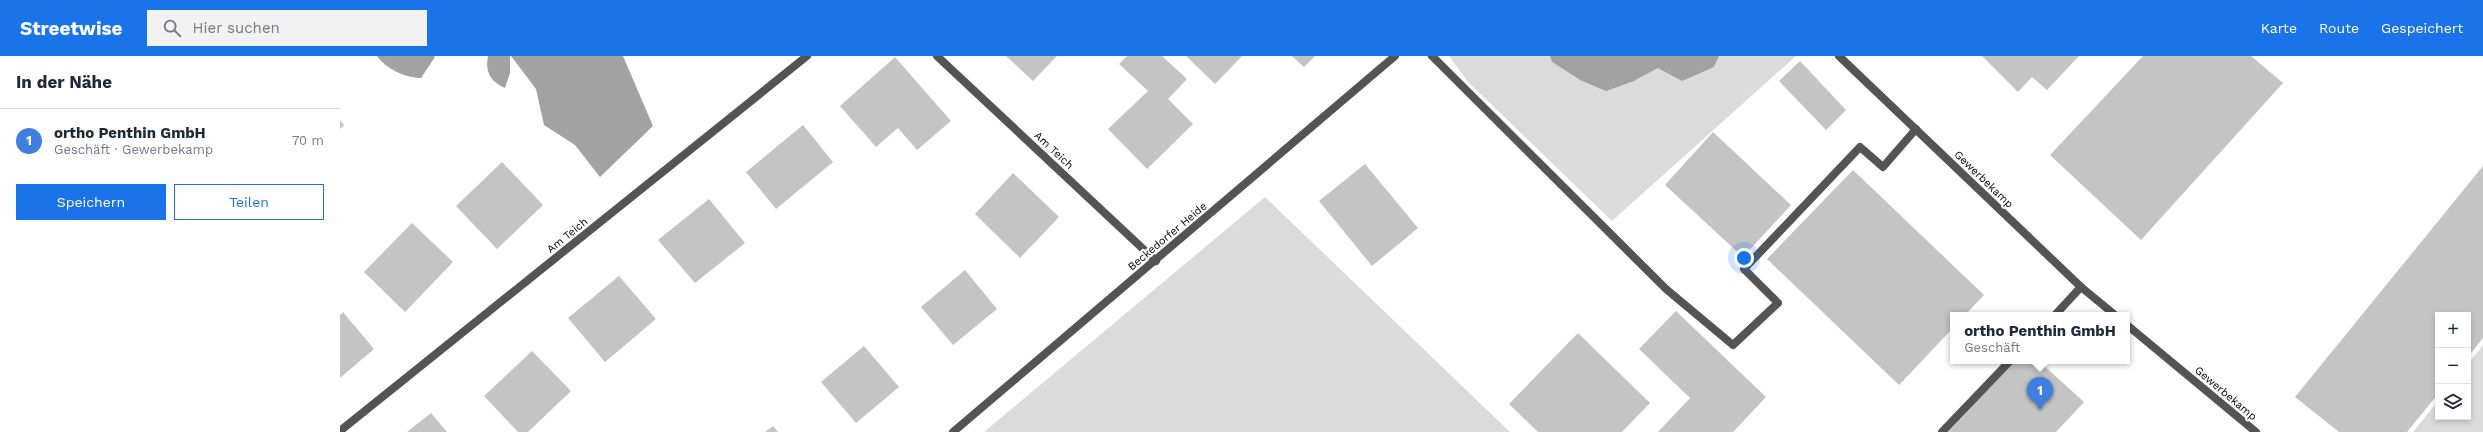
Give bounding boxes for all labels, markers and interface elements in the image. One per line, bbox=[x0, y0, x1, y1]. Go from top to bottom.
search box bbox=[147, 10, 427, 46]
text: Streetwise bbox=[20, 17, 123, 40]
icon: search bbox=[161, 17, 183, 39]
text: Hier suchen bbox=[193, 19, 280, 37]
text: Karte bbox=[2261, 20, 2297, 36]
text: Route bbox=[2319, 20, 2359, 36]
text: Gespeichert bbox=[2381, 20, 2463, 36]
text: In der Nähe bbox=[16, 72, 112, 92]
text: ortho Penthin GmbH bbox=[54, 124, 206, 142]
street label: Am Teich bbox=[1031, 129, 1076, 172]
text: 1 bbox=[26, 133, 32, 148]
text: 70 m bbox=[292, 133, 324, 148]
text: Geschäft · Gewerbekamp bbox=[54, 142, 213, 157]
street label: Gewerbekamp bbox=[1951, 148, 2016, 211]
button: Speichern bbox=[16, 184, 166, 220]
button: Teilen bbox=[174, 184, 324, 220]
street label: Beckedorfer Heide bbox=[1125, 200, 1209, 273]
street label: Am Teich bbox=[544, 215, 590, 256]
your location bbox=[1734, 248, 1754, 268]
popup bbox=[1950, 312, 2130, 364]
map controls bbox=[2435, 312, 2471, 420]
button: + bbox=[2435, 312, 2471, 348]
text: ortho Penthin GmbH bbox=[1964, 322, 2116, 340]
text: Geschäft bbox=[1964, 340, 2020, 355]
button: − bbox=[2435, 348, 2471, 384]
street label: Gewerbekamp bbox=[2192, 364, 2259, 423]
pin: 1 bbox=[2027, 377, 2053, 410]
button: layers bbox=[2435, 384, 2471, 420]

